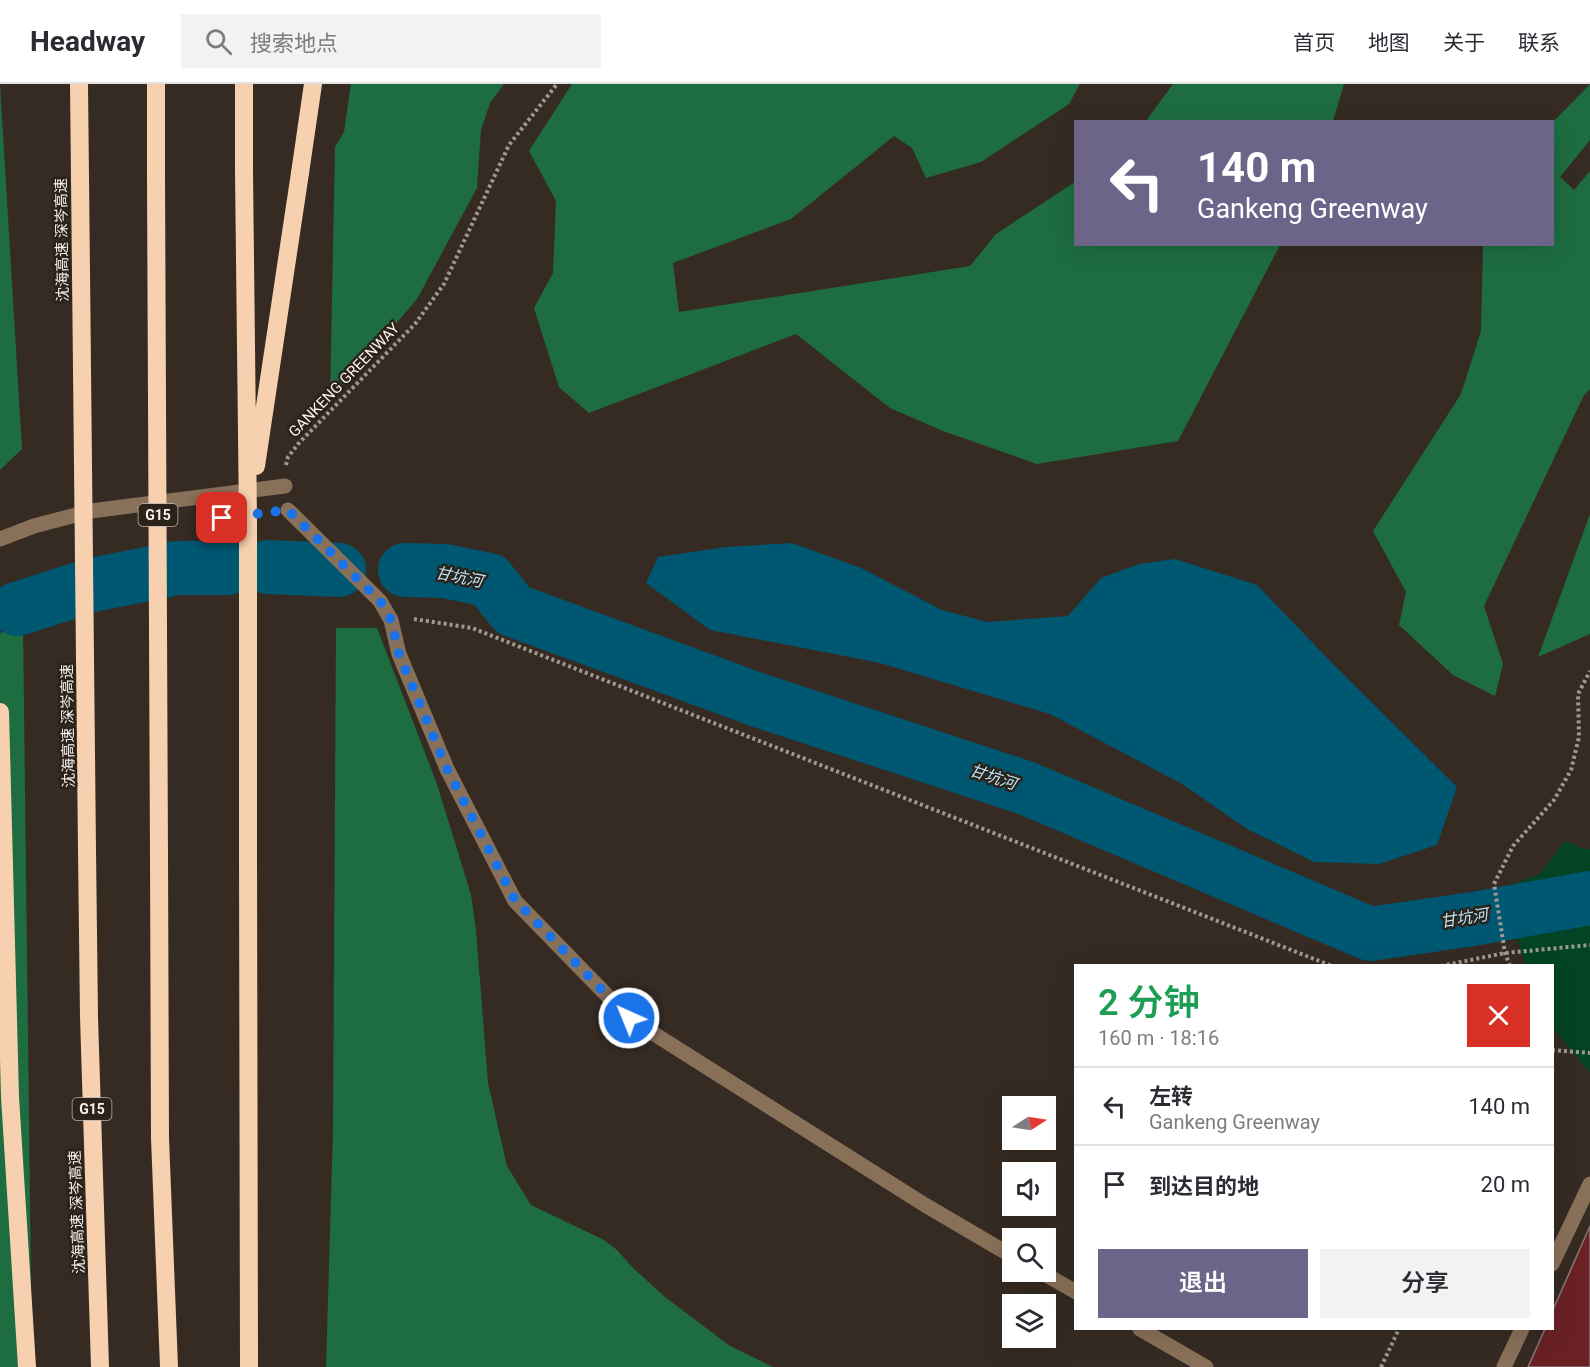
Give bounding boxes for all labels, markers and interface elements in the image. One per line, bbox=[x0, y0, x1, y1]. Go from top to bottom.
search box bbox=[181, 14, 601, 68]
text: Headway bbox=[30, 25, 145, 58]
icon: search bbox=[202, 25, 235, 58]
text: 搜索地点 bbox=[250, 31, 338, 56]
text: 首页 bbox=[1293, 31, 1335, 55]
text: 地图 bbox=[1368, 31, 1410, 55]
text: 关于 bbox=[1443, 31, 1485, 55]
text: 联系 bbox=[1518, 31, 1560, 55]
text: 140 m bbox=[1197, 143, 1316, 192]
icon: left bbox=[1098, 144, 1176, 222]
street label: 沈海高速 深岑高速 bbox=[52, 178, 72, 302]
text: Gankeng Greenway bbox=[1197, 193, 1428, 225]
street label: GANKENG GREENWAY bbox=[285, 319, 403, 441]
pin bbox=[196, 492, 247, 543]
icon: arrive bbox=[205, 501, 238, 534]
road number: G15 bbox=[138, 504, 178, 526]
water label: 甘坑河 bbox=[434, 563, 487, 591]
street label: 沈海高速 深岑高速 bbox=[58, 664, 78, 788]
water label: 甘坑河 bbox=[967, 761, 1022, 794]
water label: 甘坑河 bbox=[1439, 904, 1492, 931]
text: 2 分钟 bbox=[1098, 982, 1200, 1024]
button: close bbox=[1467, 984, 1530, 1047]
position arrow bbox=[597, 986, 661, 1050]
text: 160 m · 18:16 bbox=[1098, 1026, 1219, 1050]
text: 左转 bbox=[1149, 1084, 1193, 1109]
icon: left bbox=[1098, 1090, 1131, 1123]
text: 140 m bbox=[1468, 1094, 1530, 1119]
north arrow bbox=[1002, 1096, 1056, 1150]
map controls bbox=[1002, 1096, 1056, 1348]
road number: G15 bbox=[72, 1098, 112, 1120]
text: Gankeng Greenway bbox=[1149, 1110, 1320, 1134]
street label: 沈海高速 深岑高速 bbox=[66, 1150, 88, 1274]
button: sound bbox=[1002, 1162, 1056, 1216]
icon: arrive bbox=[1098, 1168, 1131, 1201]
text: 20 m bbox=[1481, 1172, 1530, 1197]
text: 到达目的地 bbox=[1149, 1174, 1259, 1199]
button: search bbox=[1002, 1228, 1056, 1282]
button: 退出 bbox=[1098, 1249, 1308, 1318]
button: 分享 bbox=[1320, 1249, 1530, 1318]
button: layers bbox=[1002, 1294, 1056, 1348]

